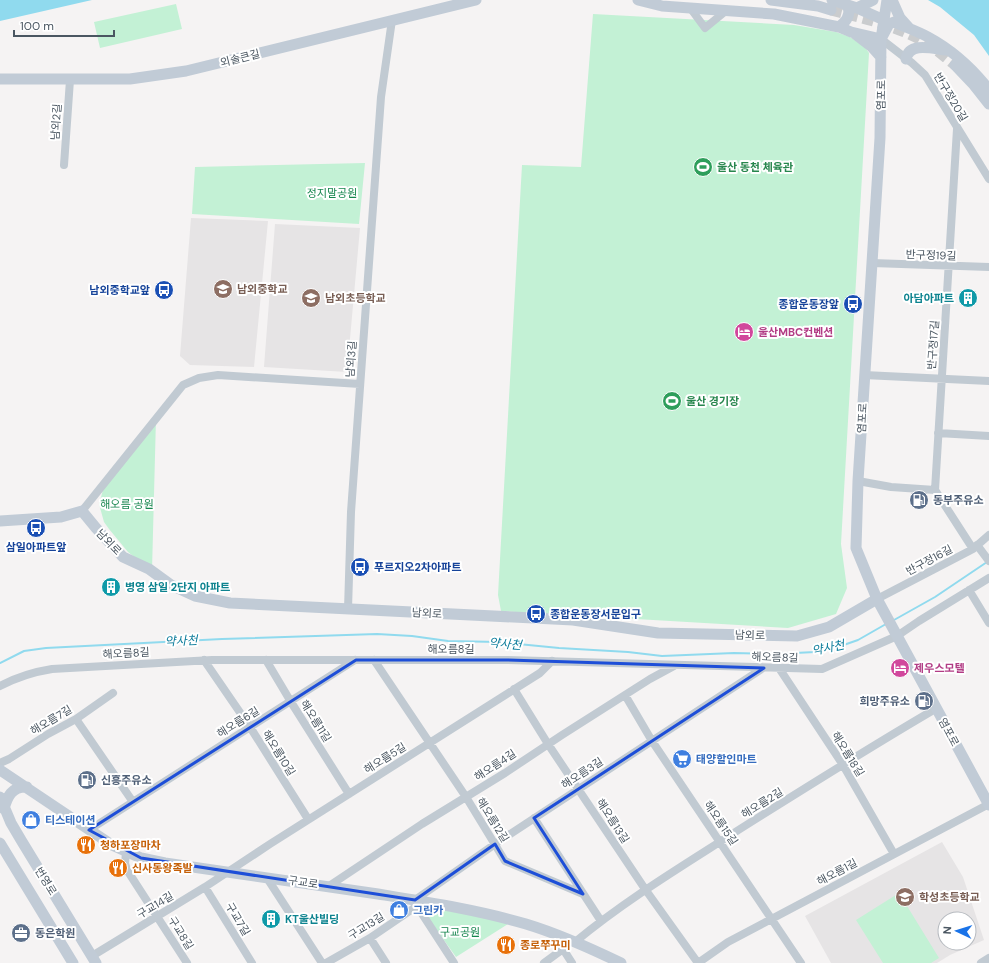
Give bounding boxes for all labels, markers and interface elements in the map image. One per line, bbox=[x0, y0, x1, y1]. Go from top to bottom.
scale bar bbox=[14, 12, 114, 38]
text: 100 m bbox=[20, 18, 54, 34]
street label: 외솔큰길 bbox=[219, 46, 261, 70]
street label: 반구정20길 bbox=[931, 70, 971, 124]
street label: 염포로 bbox=[874, 80, 888, 110]
street label: 남외2길 bbox=[48, 103, 64, 141]
sports icon: 울산 동천 체육관 bbox=[692, 156, 714, 178]
place label: 울산 동천 체육관 bbox=[717, 160, 793, 174]
park label: 정지말공원 bbox=[307, 186, 357, 200]
street label: 반구정19길 bbox=[905, 247, 957, 263]
school or university icon: 남외중학교 bbox=[212, 278, 234, 300]
bus stop icon: 남외중학교앞 bbox=[153, 279, 175, 301]
place label: 남외중학교 bbox=[237, 282, 288, 296]
place label: 남외중학교앞 bbox=[89, 283, 150, 297]
school or university icon: 남외초등학교 bbox=[300, 287, 322, 309]
building icon: 아담아파트 bbox=[957, 287, 979, 309]
place label: 남외초등학교 bbox=[325, 291, 386, 305]
place label: 아담아파트 bbox=[903, 291, 954, 305]
bus stop icon: 종합운동장앞 bbox=[842, 293, 864, 315]
place label: 종합운동장앞 bbox=[778, 297, 839, 311]
street label: 반구정17길 bbox=[924, 320, 942, 370]
hotel icon: 울산MBC컨벤션 bbox=[733, 321, 755, 343]
place label: 울산MBC컨벤션 bbox=[758, 325, 833, 339]
street label: 남외3길 bbox=[343, 340, 359, 378]
sports icon: 울산 경기장 bbox=[661, 390, 683, 412]
place label: 울산 경기장 bbox=[686, 394, 739, 408]
street label: 염포로 bbox=[854, 402, 870, 434]
fuel station icon: 동부주유소 bbox=[908, 489, 930, 511]
place label: 동부주유소 bbox=[933, 493, 984, 507]
park label: 해오름 공원 bbox=[100, 497, 154, 511]
bus stop icon: 삼일아파트앞 bbox=[25, 517, 47, 539]
street label: 남외로 bbox=[93, 526, 125, 558]
place label: 삼일아파트앞 bbox=[6, 540, 66, 554]
street label: 반구정16길 bbox=[903, 542, 955, 578]
bus stop icon: 푸르지오2차아파트 bbox=[349, 556, 371, 578]
place label: 푸르지오2차아파트 bbox=[374, 560, 461, 574]
building icon: 병영 삼일 2단지 아파트 bbox=[100, 576, 122, 598]
place label: 병영 삼일 2단지 아파트 bbox=[125, 580, 230, 594]
bus stop icon: 종합운동장서문입구 bbox=[525, 603, 547, 625]
street label: 남외로 bbox=[411, 605, 443, 621]
place label: 종합운동장서문입구 bbox=[550, 607, 641, 621]
street label: 남외로 bbox=[735, 628, 765, 642]
water label: 약사천 bbox=[164, 632, 200, 650]
water label: 약사천 bbox=[488, 635, 524, 654]
water label: 약사천 bbox=[810, 636, 848, 659]
street label: 해오름8길 bbox=[427, 642, 475, 656]
street label: 해오름8길 bbox=[102, 645, 150, 661]
street label: 해오름8길 bbox=[751, 649, 799, 665]
hotel icon: 제우스모텔 bbox=[889, 657, 911, 679]
place label: 제우스모텔 bbox=[914, 661, 965, 675]
fuel station icon: 희망주유소 bbox=[913, 690, 935, 712]
place label: 희망주유소 bbox=[859, 694, 910, 708]
street label: 해오름11길 bbox=[298, 697, 334, 745]
street label: 해오름7길 bbox=[28, 702, 74, 738]
street label: 해오름6길 bbox=[214, 704, 262, 740]
street label: 염포로 bbox=[936, 715, 962, 749]
street label: 해오름10길 bbox=[259, 727, 299, 779]
street label: 해오름18길 bbox=[829, 729, 867, 779]
street label: 해오름5길 bbox=[361, 740, 409, 776]
street label: 해오름4길 bbox=[471, 746, 519, 784]
supermarket icon: 태양할인마트 bbox=[671, 748, 693, 770]
place label: 태양할인마트 bbox=[696, 752, 757, 766]
street label: 해오름3길 bbox=[558, 754, 606, 792]
fuel station icon: 신흥주유소 bbox=[76, 769, 98, 791]
place label: 신흥주유소 bbox=[101, 773, 152, 787]
street label: 해오름2길 bbox=[738, 785, 786, 821]
street label: 해오름12길 bbox=[474, 795, 512, 845]
street label: 해오름13길 bbox=[593, 796, 633, 846]
street label: 해오름15길 bbox=[701, 798, 741, 848]
shop icon: 티스테이션 bbox=[20, 809, 42, 831]
place label: 티스테이션 bbox=[45, 813, 96, 827]
restaurant icon: 청하포장마차 bbox=[75, 834, 97, 856]
place label: 청하포장마차 bbox=[100, 838, 161, 852]
street label: 해오름1길 bbox=[814, 856, 860, 888]
restaurant icon: 신사동왕족발 bbox=[107, 857, 129, 879]
place label: 신사동왕족발 bbox=[132, 861, 193, 875]
street label: 번영로 bbox=[32, 864, 60, 898]
street label: 구교로 bbox=[287, 873, 319, 891]
school or university icon: 학성초등학교 bbox=[894, 886, 916, 908]
street label: 구교14길 bbox=[134, 889, 176, 921]
place label: 학성초등학교 bbox=[919, 890, 980, 904]
shop icon: 그린카 bbox=[388, 899, 410, 921]
street label: 구교7길 bbox=[223, 900, 253, 938]
place label: 그린카 bbox=[413, 903, 443, 917]
building icon: KT울산빌딩 bbox=[260, 908, 282, 930]
street label: 구교13길 bbox=[345, 909, 387, 943]
north arrow bbox=[937, 911, 977, 951]
place label: KT울산빌딩 bbox=[285, 912, 339, 926]
street label: 구교8길 bbox=[165, 914, 197, 952]
office icon: 동은학원 bbox=[10, 922, 32, 944]
park label: 구교공원 bbox=[440, 925, 480, 939]
place label: 동은학원 bbox=[35, 926, 75, 940]
text: N bbox=[940, 926, 954, 935]
restaurant icon: 종로쭈꾸미 bbox=[495, 934, 517, 956]
place label: 종로쭈꾸미 bbox=[520, 938, 571, 952]

